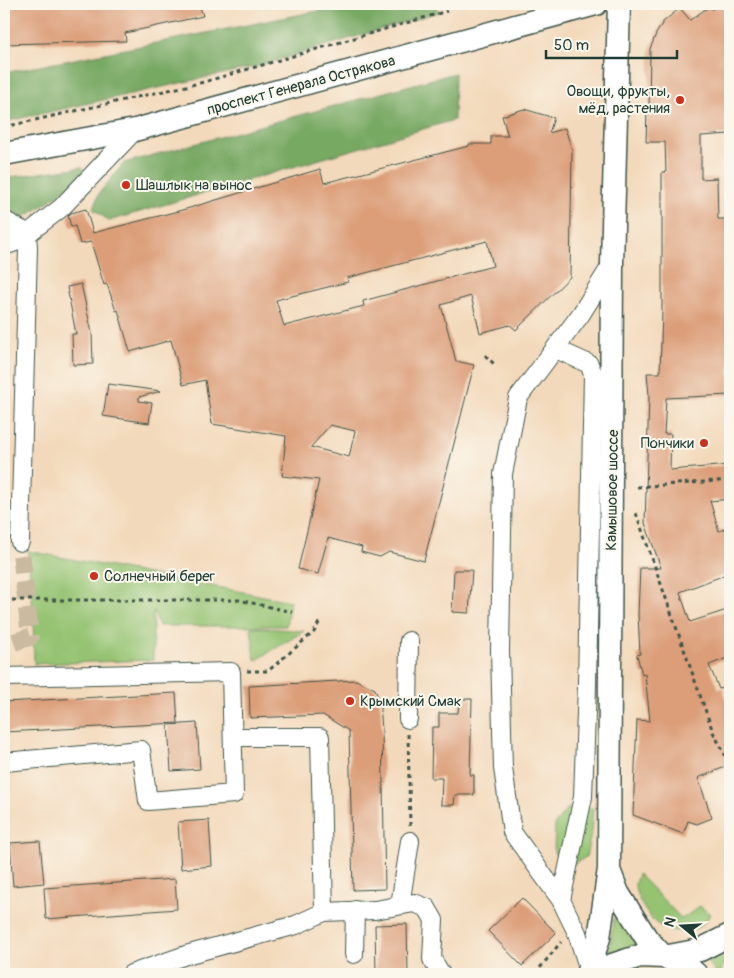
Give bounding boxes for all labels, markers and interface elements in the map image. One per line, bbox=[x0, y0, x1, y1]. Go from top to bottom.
scale bar bbox=[546, 28, 678, 60]
text: 50 m bbox=[554, 36, 589, 55]
street label: проспект Генерала Острякова bbox=[205, 51, 397, 120]
place label: Овощи, фрукты, мёд, растения bbox=[566, 82, 670, 118]
marker: Овощи, фрукты, мёд, растения bbox=[674, 94, 686, 106]
place label: Шашлык на вынос bbox=[136, 176, 253, 195]
marker: Шашлык на вынос bbox=[120, 179, 132, 191]
street label: Камышовое шоссе bbox=[602, 429, 623, 551]
place label: Пончики bbox=[641, 434, 694, 453]
marker: Пончики bbox=[698, 437, 710, 449]
place label: Солнечный берег bbox=[104, 567, 215, 586]
marker: Солнечный берег bbox=[88, 570, 100, 582]
place label: Крымский Смак bbox=[360, 692, 462, 711]
marker: Крымский Смак bbox=[344, 695, 356, 707]
north arrow bbox=[656, 900, 706, 950]
text: N bbox=[661, 915, 680, 929]

